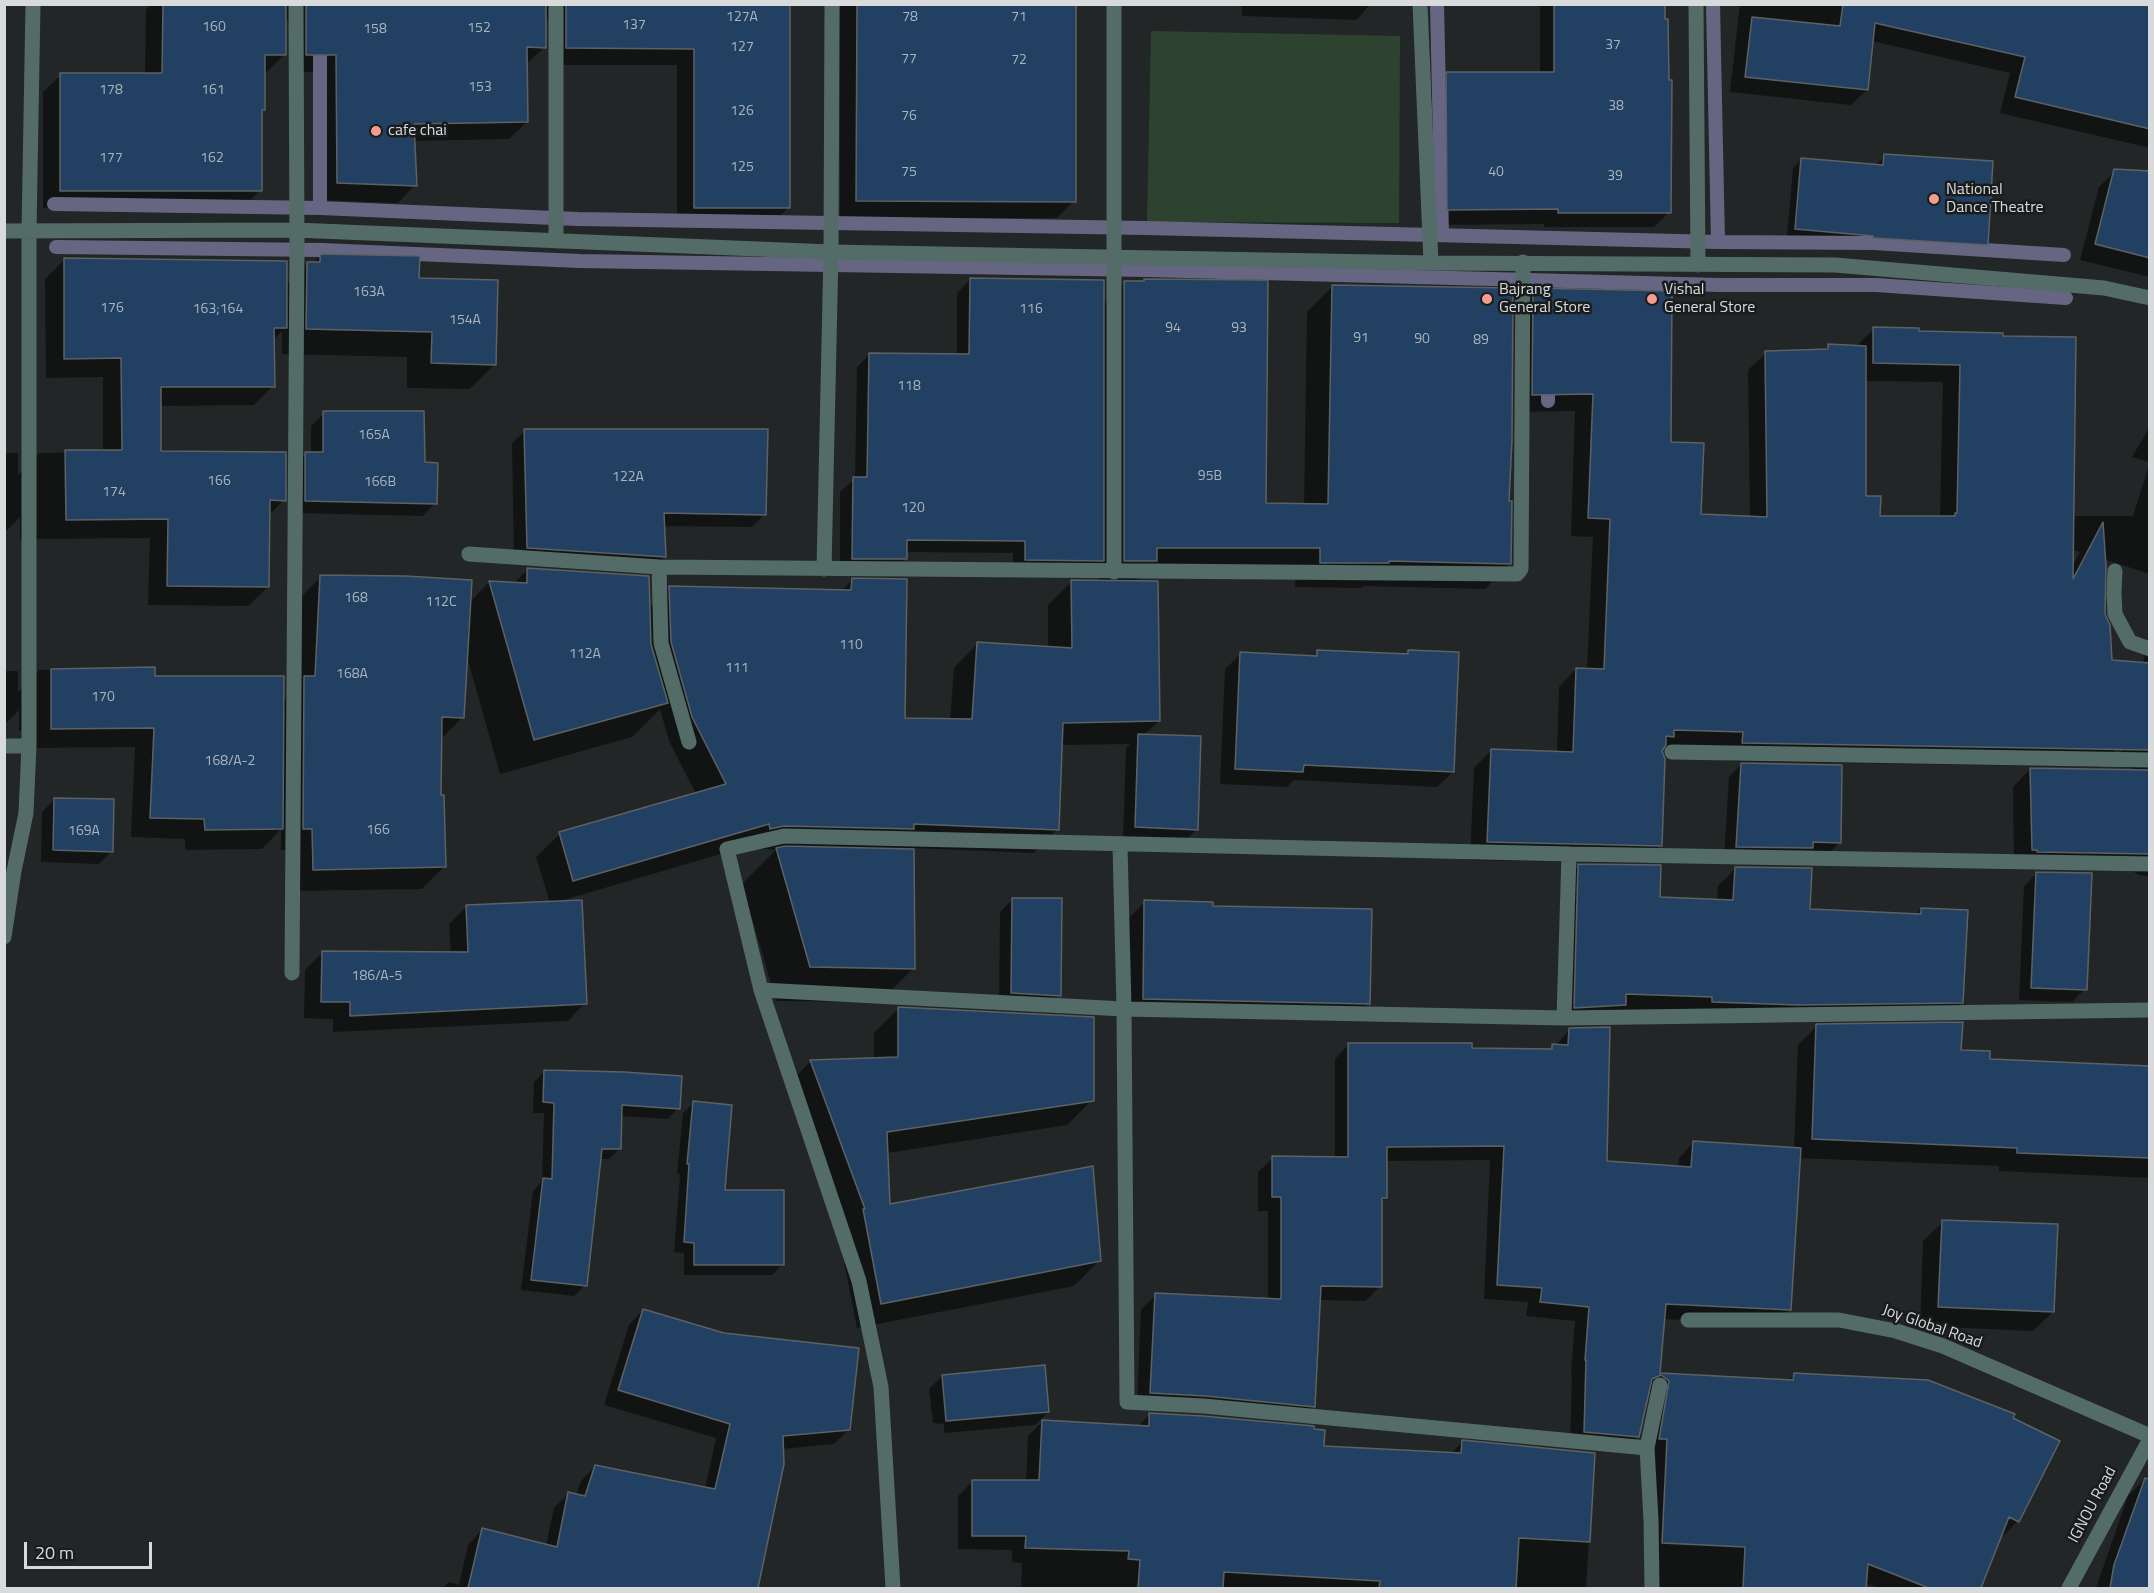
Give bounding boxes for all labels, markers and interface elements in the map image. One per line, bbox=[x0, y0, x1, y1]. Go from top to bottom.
house number: 127A bbox=[726, 10, 758, 26]
house number: 78 bbox=[902, 10, 918, 26]
house number: 71 bbox=[1011, 10, 1027, 26]
house number: 137 bbox=[622, 18, 646, 34]
house number: 160 bbox=[202, 20, 226, 36]
house number: 152 bbox=[467, 21, 491, 37]
house number: 158 bbox=[363, 22, 387, 38]
house number: 37 bbox=[1605, 38, 1621, 54]
house number: 127 bbox=[730, 40, 754, 56]
house number: 77 bbox=[901, 52, 917, 68]
house number: 72 bbox=[1011, 53, 1027, 69]
house number: 153 bbox=[468, 80, 492, 96]
house number: 178 bbox=[99, 83, 123, 99]
house number: 161 bbox=[201, 83, 225, 99]
house number: 38 bbox=[1608, 99, 1624, 115]
house number: 126 bbox=[730, 104, 754, 120]
house number: 76 bbox=[901, 109, 917, 125]
place label: cafe chai bbox=[388, 121, 447, 141]
marker: cafe chai bbox=[369, 124, 383, 138]
house number: 177 bbox=[99, 151, 123, 167]
house number: 162 bbox=[200, 151, 224, 167]
house number: 125 bbox=[730, 160, 754, 176]
house number: 75 bbox=[901, 165, 917, 181]
house number: 40 bbox=[1488, 165, 1504, 181]
house number: 39 bbox=[1607, 169, 1623, 185]
place label: National Dance Theatre bbox=[1946, 180, 2044, 218]
marker: National Dance Theatre bbox=[1927, 192, 1941, 206]
place label: Bajrang General Store bbox=[1499, 280, 1590, 318]
place label: Vishal General Store bbox=[1664, 280, 1755, 318]
house number: 163A bbox=[353, 285, 385, 301]
marker: Bajrang General Store bbox=[1480, 292, 1494, 306]
marker: Vishal General Store bbox=[1645, 292, 1659, 306]
house number: 176 bbox=[100, 301, 124, 317]
house number: 163;164 bbox=[193, 302, 243, 318]
house number: 116 bbox=[1019, 302, 1043, 318]
house number: 154A bbox=[449, 313, 481, 329]
house number: 94 bbox=[1165, 321, 1181, 337]
house number: 93 bbox=[1231, 321, 1247, 337]
house number: 91 bbox=[1353, 331, 1369, 347]
house number: 90 bbox=[1414, 332, 1430, 348]
house number: 89 bbox=[1473, 333, 1489, 349]
house number: 118 bbox=[897, 379, 921, 395]
house number: 165A bbox=[358, 428, 390, 444]
house number: 95B bbox=[1198, 469, 1222, 485]
house number: 122A bbox=[612, 470, 644, 486]
house number: 166 bbox=[207, 474, 231, 490]
house number: 166B bbox=[364, 475, 396, 491]
house number: 174 bbox=[102, 485, 126, 501]
house number: 120 bbox=[901, 501, 925, 517]
house number: 168 bbox=[344, 591, 368, 607]
house number: 112C bbox=[425, 595, 457, 611]
house number: 110 bbox=[839, 638, 863, 654]
house number: 112A bbox=[569, 647, 601, 663]
house number: 111 bbox=[725, 661, 749, 677]
house number: 168A bbox=[336, 667, 368, 683]
house number: 170 bbox=[91, 690, 115, 706]
house number: 168/A-2 bbox=[205, 754, 255, 770]
house number: 166 bbox=[366, 823, 390, 839]
house number: 169A bbox=[68, 824, 100, 840]
house number: 186/A-5 bbox=[352, 969, 402, 985]
street label: Joy Global Road bbox=[1880, 1301, 1984, 1353]
street label: IGNOU Road bbox=[2065, 1464, 2121, 1546]
scale bar bbox=[27, 1530, 154, 1568]
text: 20 m bbox=[35, 1539, 74, 1566]

